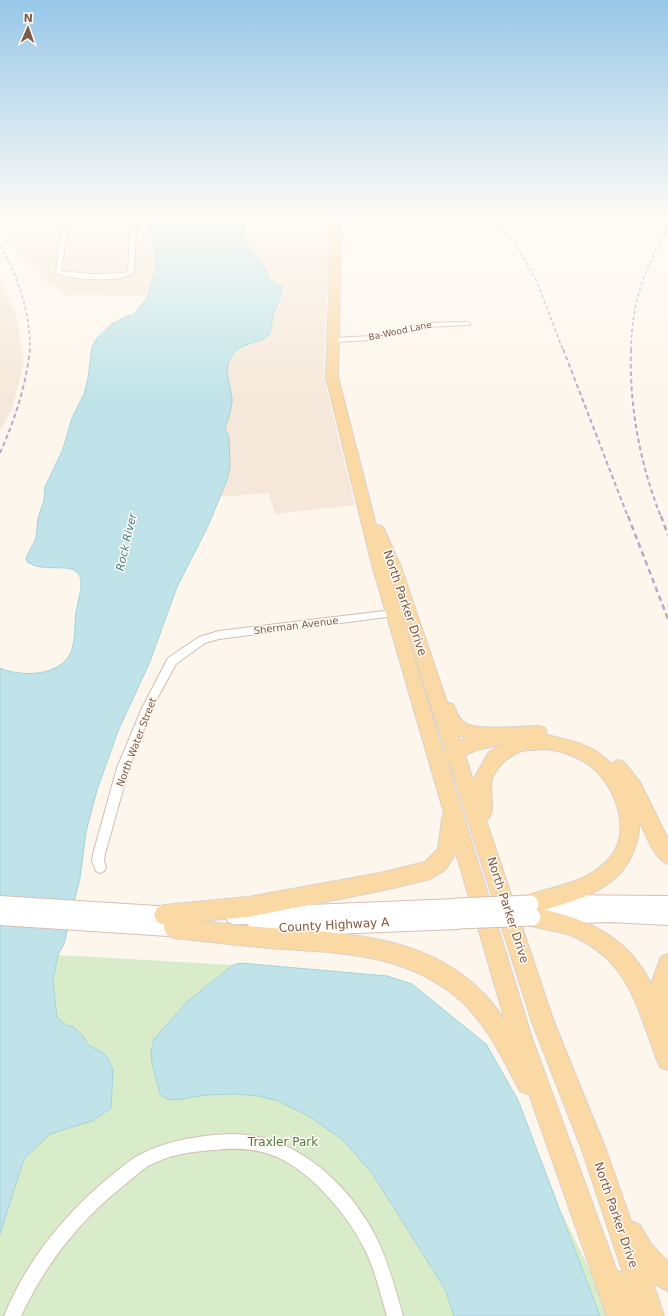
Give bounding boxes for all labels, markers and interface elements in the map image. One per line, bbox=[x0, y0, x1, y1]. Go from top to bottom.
north arrow bbox=[8, 8, 48, 48]
text: N bbox=[23, 12, 33, 25]
street label: Ba-Wood Lane bbox=[368, 319, 433, 343]
water label: Rock River bbox=[114, 511, 140, 572]
street label: North Parker Drive bbox=[380, 548, 430, 658]
street label: Sherman Avenue bbox=[253, 615, 339, 636]
street label: North Water Street bbox=[114, 696, 159, 788]
street label: North Parker Drive bbox=[484, 855, 532, 965]
street label: County Highway A bbox=[278, 915, 390, 935]
park label: Traxler Park bbox=[247, 1135, 318, 1149]
street label: North Parker Drive bbox=[591, 1160, 641, 1270]

